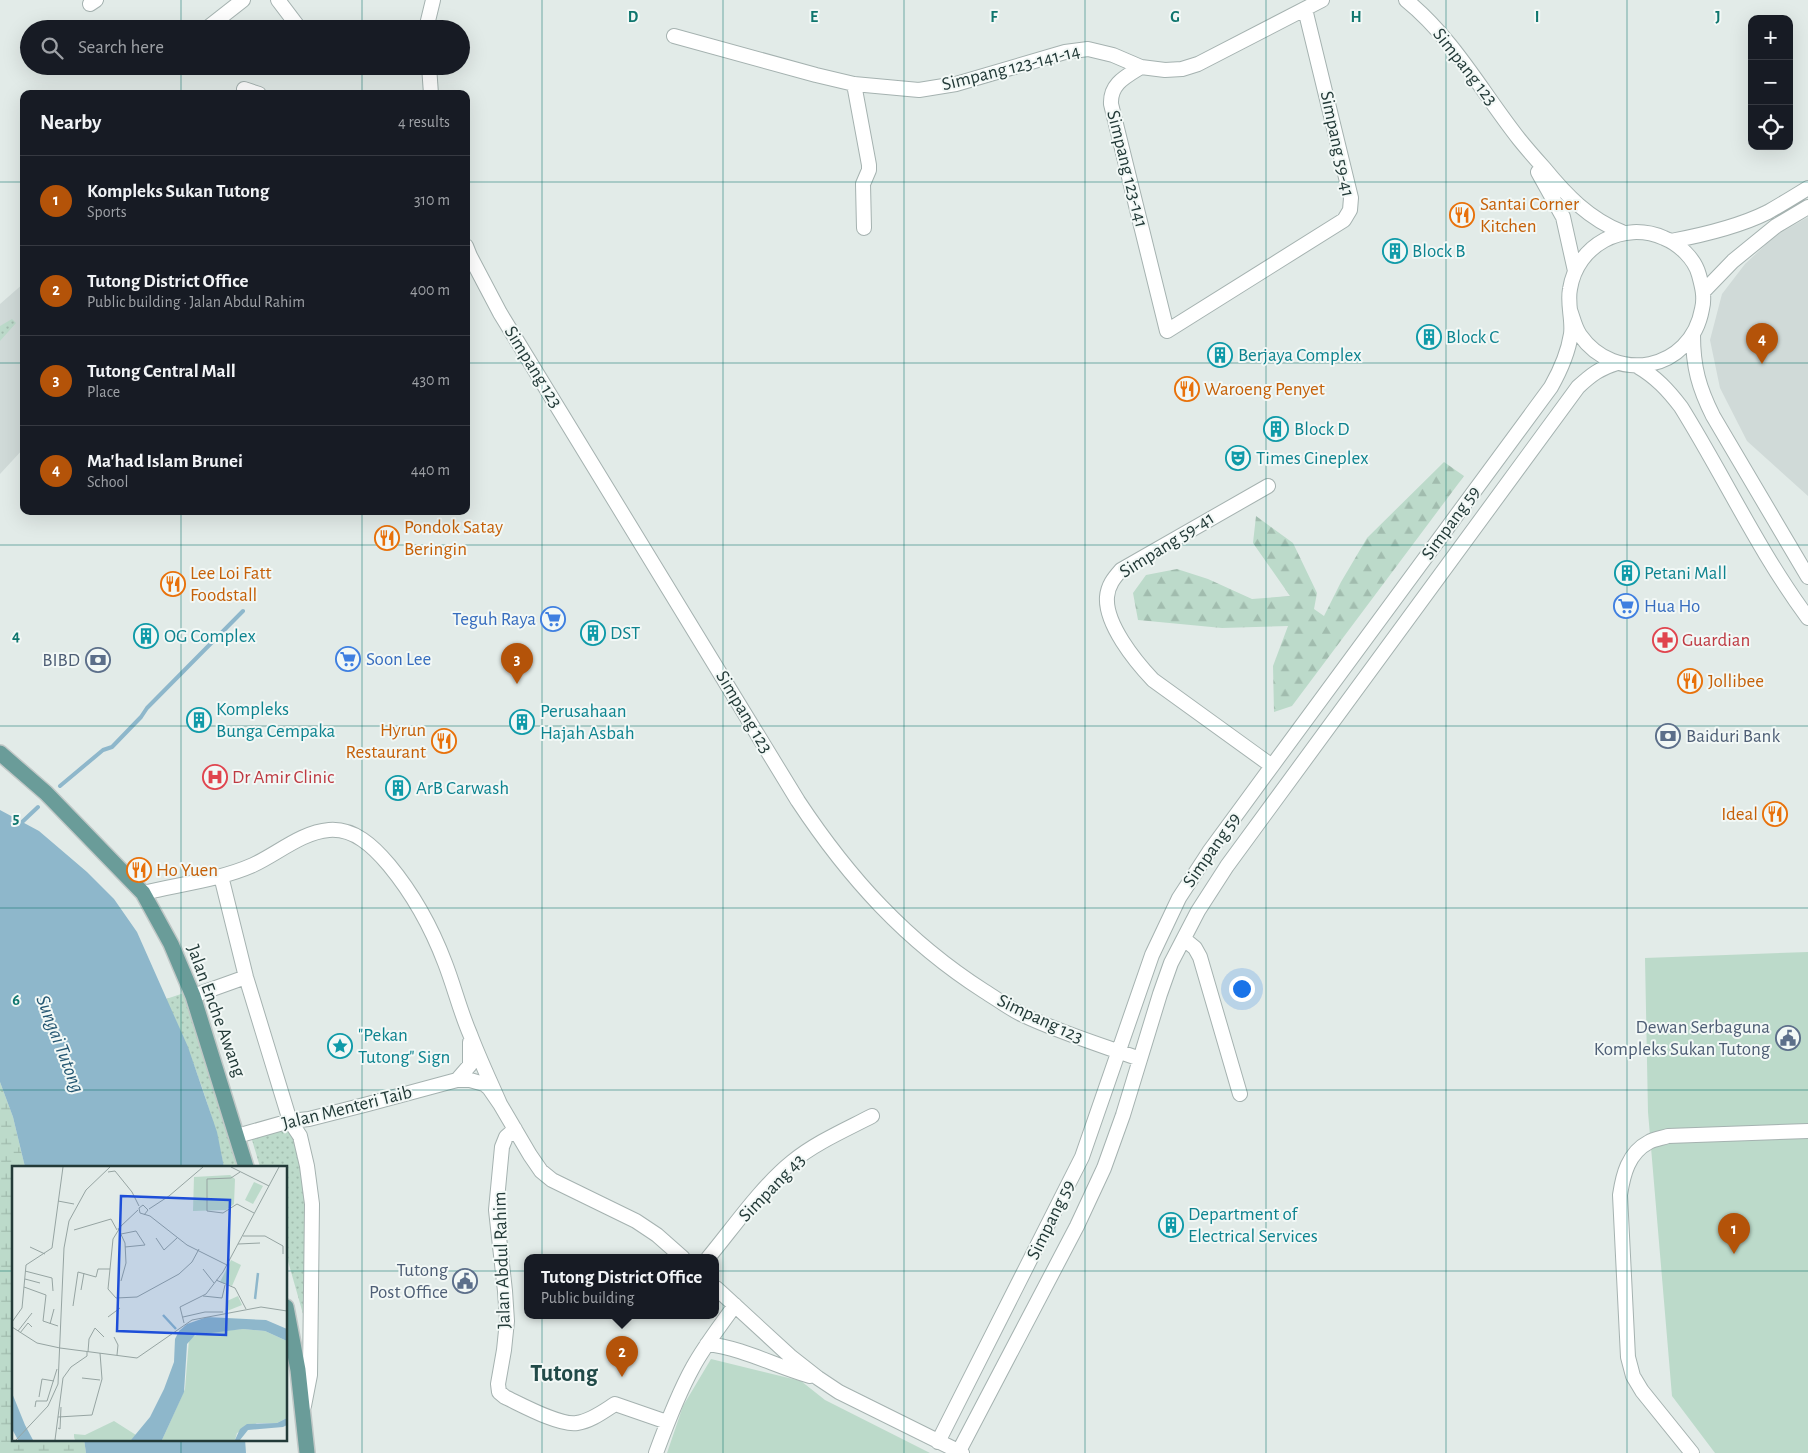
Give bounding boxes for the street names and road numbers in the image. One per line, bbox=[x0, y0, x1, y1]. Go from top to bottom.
street label: Simpang 123 bbox=[1429, 25, 1501, 109]
street label: Simpang 123-141-14 bbox=[940, 42, 1082, 94]
street label: Simpang 59-41 bbox=[1317, 89, 1357, 199]
street label: Simpang 123-141 bbox=[1103, 108, 1151, 230]
street label: Simpang 123 bbox=[501, 323, 565, 411]
street label: Simpang 59 bbox=[1418, 483, 1484, 563]
street label: Simpang 59-41 bbox=[1116, 508, 1218, 582]
street label: Simpang 123 bbox=[712, 668, 776, 756]
street label: Simpang 59 bbox=[1180, 809, 1245, 891]
street label: Jalan Enche Awang bbox=[183, 942, 249, 1080]
street label: Simpang 123 bbox=[994, 991, 1086, 1047]
street label: Jalan Menteri Taib bbox=[280, 1083, 414, 1133]
street label: Simpang 43 bbox=[735, 1150, 809, 1226]
street label: Simpang 59 bbox=[1024, 1177, 1078, 1263]
street label: Jalan Abdul Rahim bbox=[490, 1191, 514, 1329]

